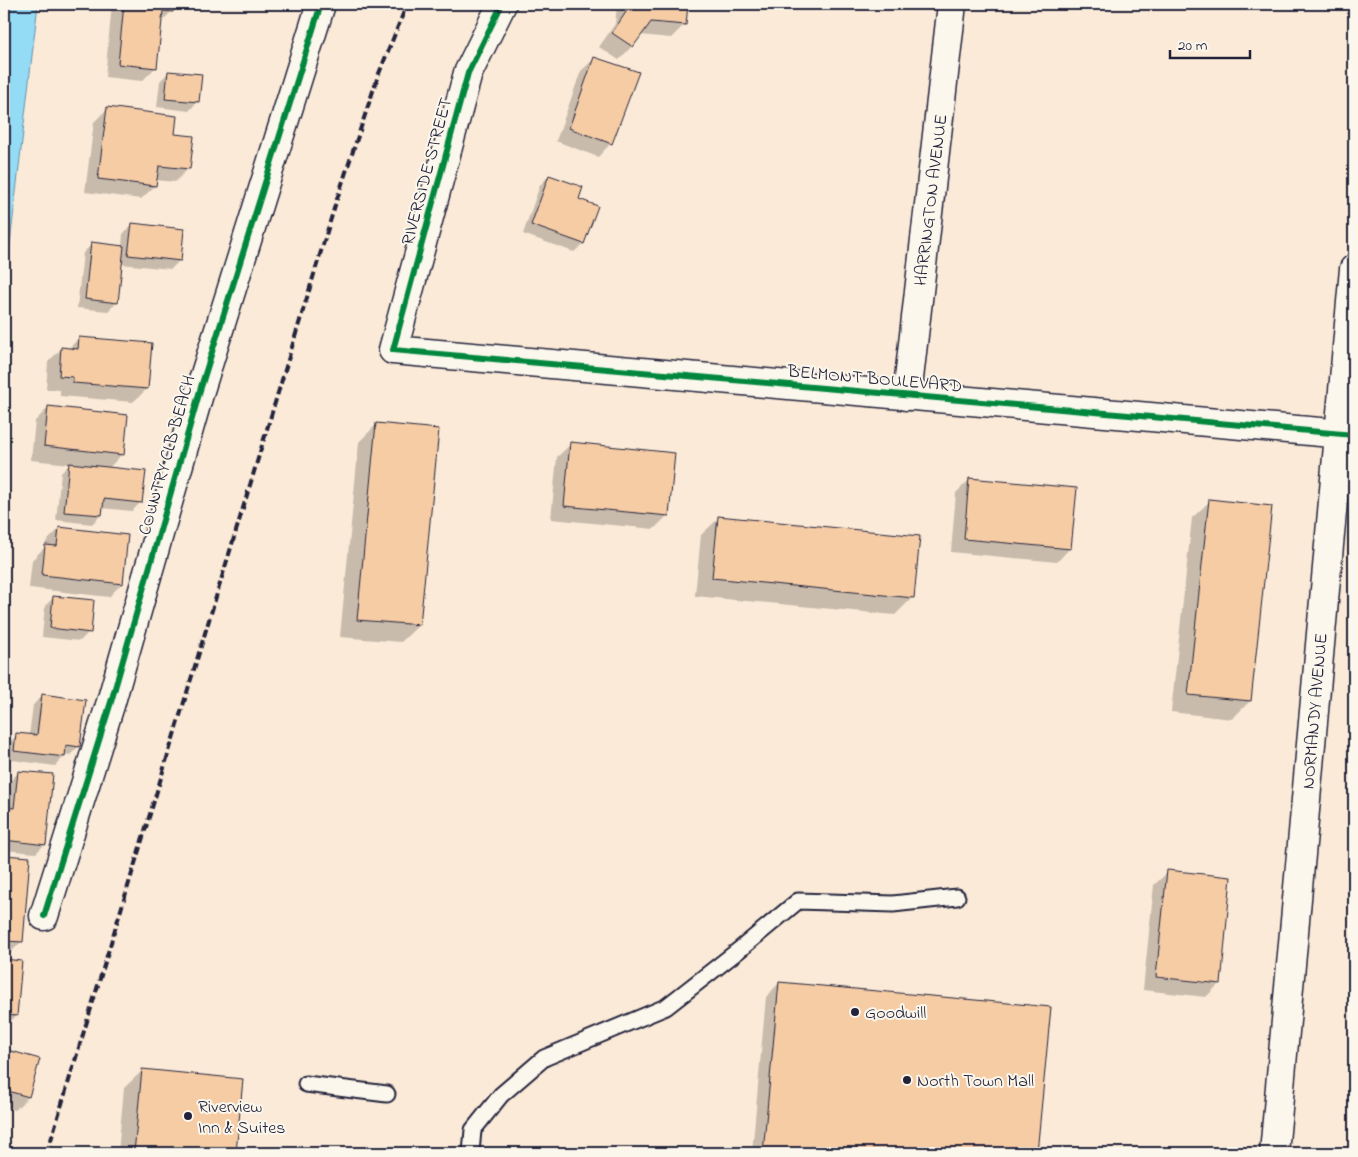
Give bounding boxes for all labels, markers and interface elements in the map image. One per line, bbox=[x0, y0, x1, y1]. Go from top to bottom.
scale bar bbox=[1170, 28, 1250, 60]
text: 20 m bbox=[1178, 35, 1208, 57]
street label: RIVERSIDE STREET bbox=[396, 95, 460, 248]
street label: HARRINGTON AVENUE bbox=[909, 113, 955, 288]
street label: BELMONT BOULEVARD bbox=[786, 359, 963, 401]
street label: COUNTRY CLB BEACH bbox=[133, 372, 203, 539]
street label: NORMANDY AVENUE bbox=[1296, 632, 1336, 790]
place label: Goodwill bbox=[865, 1001, 926, 1027]
marker: Goodwill bbox=[849, 1006, 861, 1018]
place label: North Town Mall bbox=[917, 1069, 1034, 1095]
marker: North Town Mall bbox=[901, 1074, 913, 1086]
place label: Riverview Inn & Suites bbox=[198, 1095, 286, 1142]
marker: Riverview Inn & Suites bbox=[182, 1110, 194, 1122]

